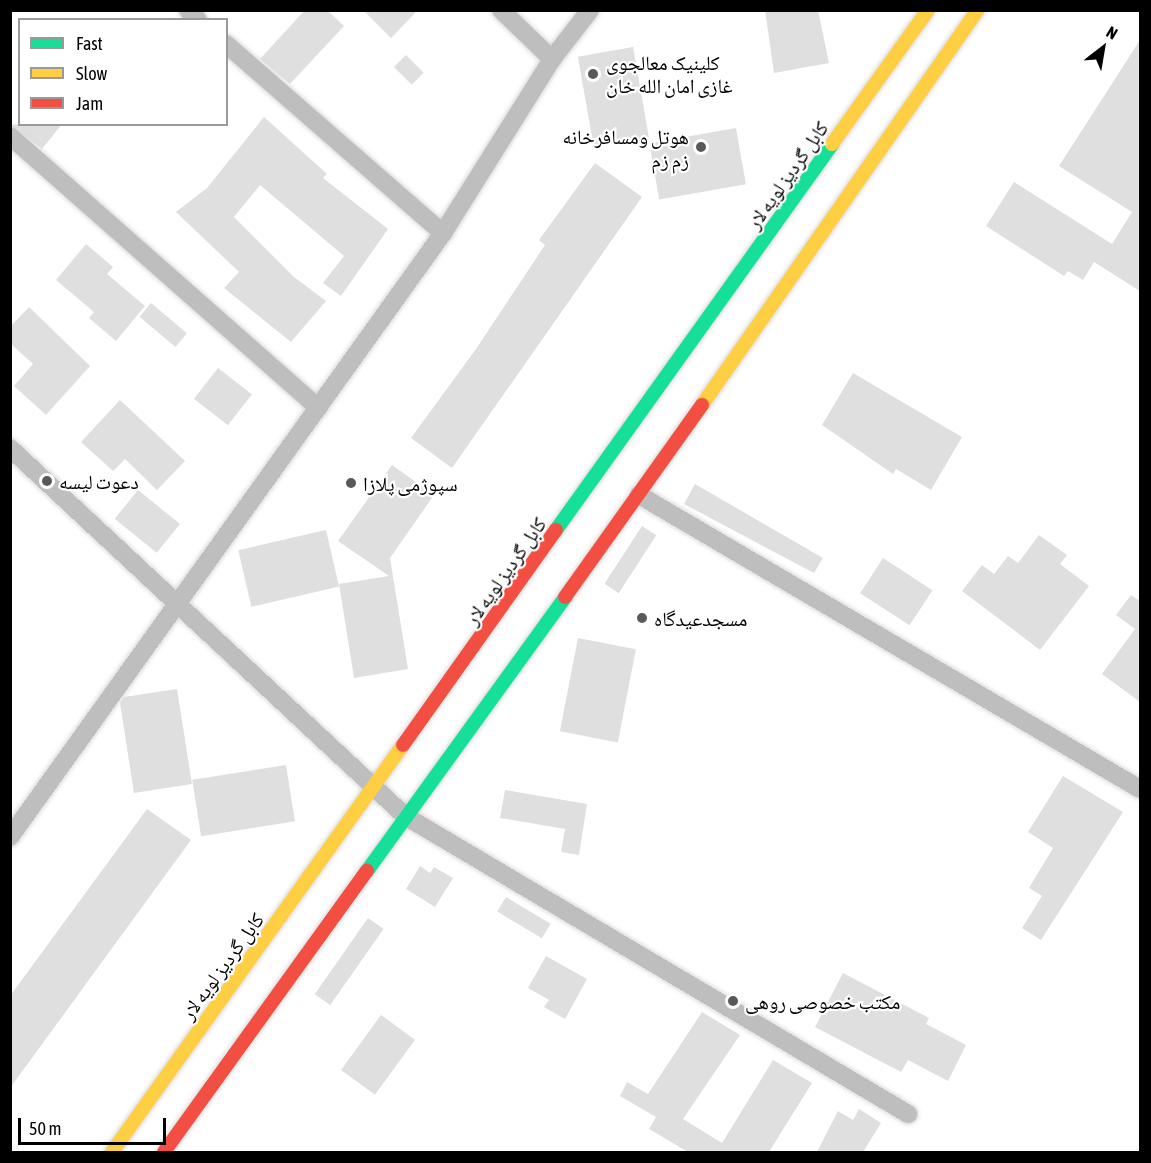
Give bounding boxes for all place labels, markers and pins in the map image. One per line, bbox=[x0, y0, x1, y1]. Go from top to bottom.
place label: کلینیک معالجوی غازی امان الله خان bbox=[606, 51, 733, 98]
marker: کلینیک معالجوی غازی امان الله خان bbox=[584, 65, 602, 83]
place label: هوتل ومسافرخانه زم زم bbox=[562, 124, 689, 171]
marker: هوتل ومسافرخانه زم زم bbox=[694, 140, 708, 154]
place label: دعوت لیسه bbox=[59, 469, 139, 493]
place label: سپوژمی پلازا bbox=[363, 471, 458, 495]
marker: دعوت لیسه bbox=[40, 474, 54, 488]
marker: سپوژمی پلازا bbox=[344, 476, 358, 490]
place label: مسجدعیدگاه bbox=[654, 606, 747, 630]
marker: مسجدعیدگاه bbox=[635, 611, 649, 625]
place label: مکتب خصوصی روهی bbox=[745, 989, 900, 1013]
marker: مکتب خصوصی روهی bbox=[726, 994, 740, 1008]

